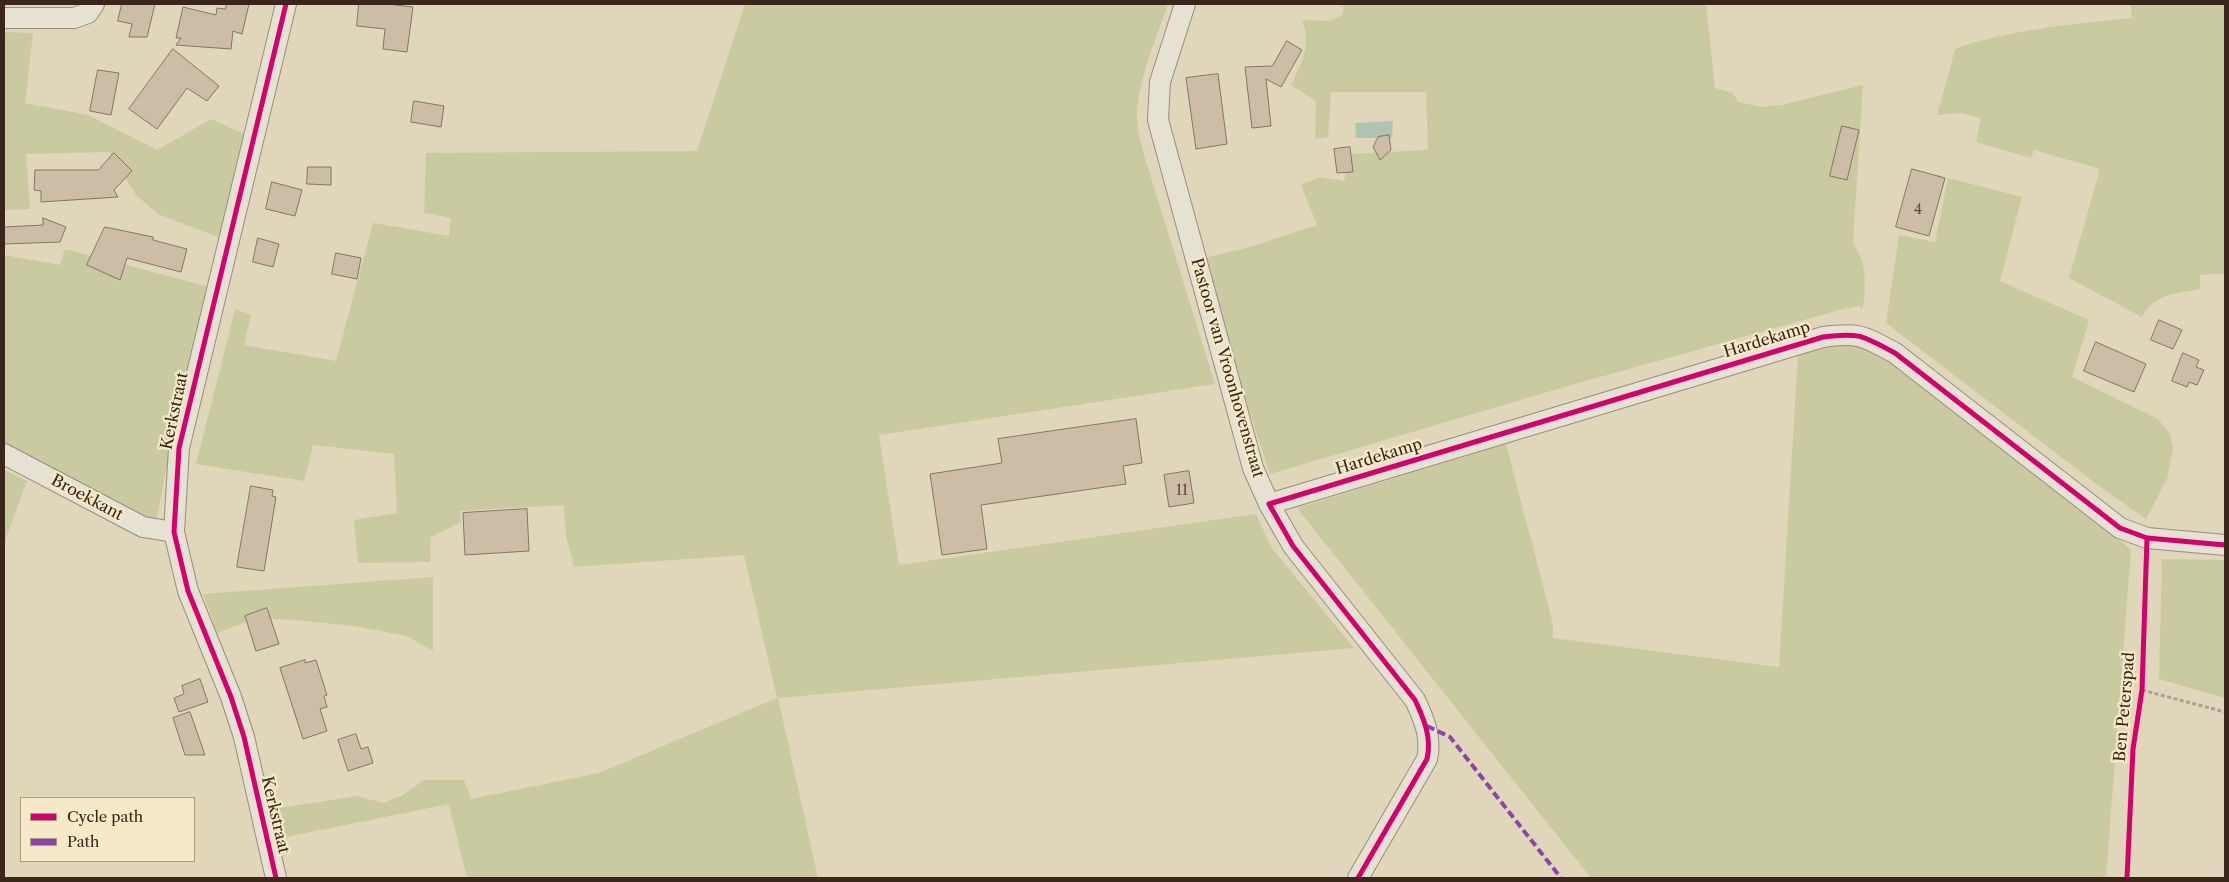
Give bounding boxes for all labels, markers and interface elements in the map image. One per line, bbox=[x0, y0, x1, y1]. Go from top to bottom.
house number: 4 bbox=[1914, 202, 1922, 218]
street label: Pastoor van Vroonhovenstraat bbox=[1186, 256, 1268, 480]
street label: Hardekamp bbox=[1721, 318, 1813, 362]
street label: Kerkstraat bbox=[157, 371, 193, 451]
street label: Hardekamp bbox=[1333, 435, 1425, 479]
street label: Broekkant bbox=[48, 471, 126, 525]
house number: 11 bbox=[1176, 483, 1188, 499]
street label: Ben Peterspad bbox=[2111, 651, 2139, 763]
street label: Kerkstraat bbox=[257, 774, 293, 856]
legend bbox=[20, 797, 195, 862]
text: Cycle path bbox=[67, 807, 143, 826]
text: Path bbox=[67, 832, 99, 851]

